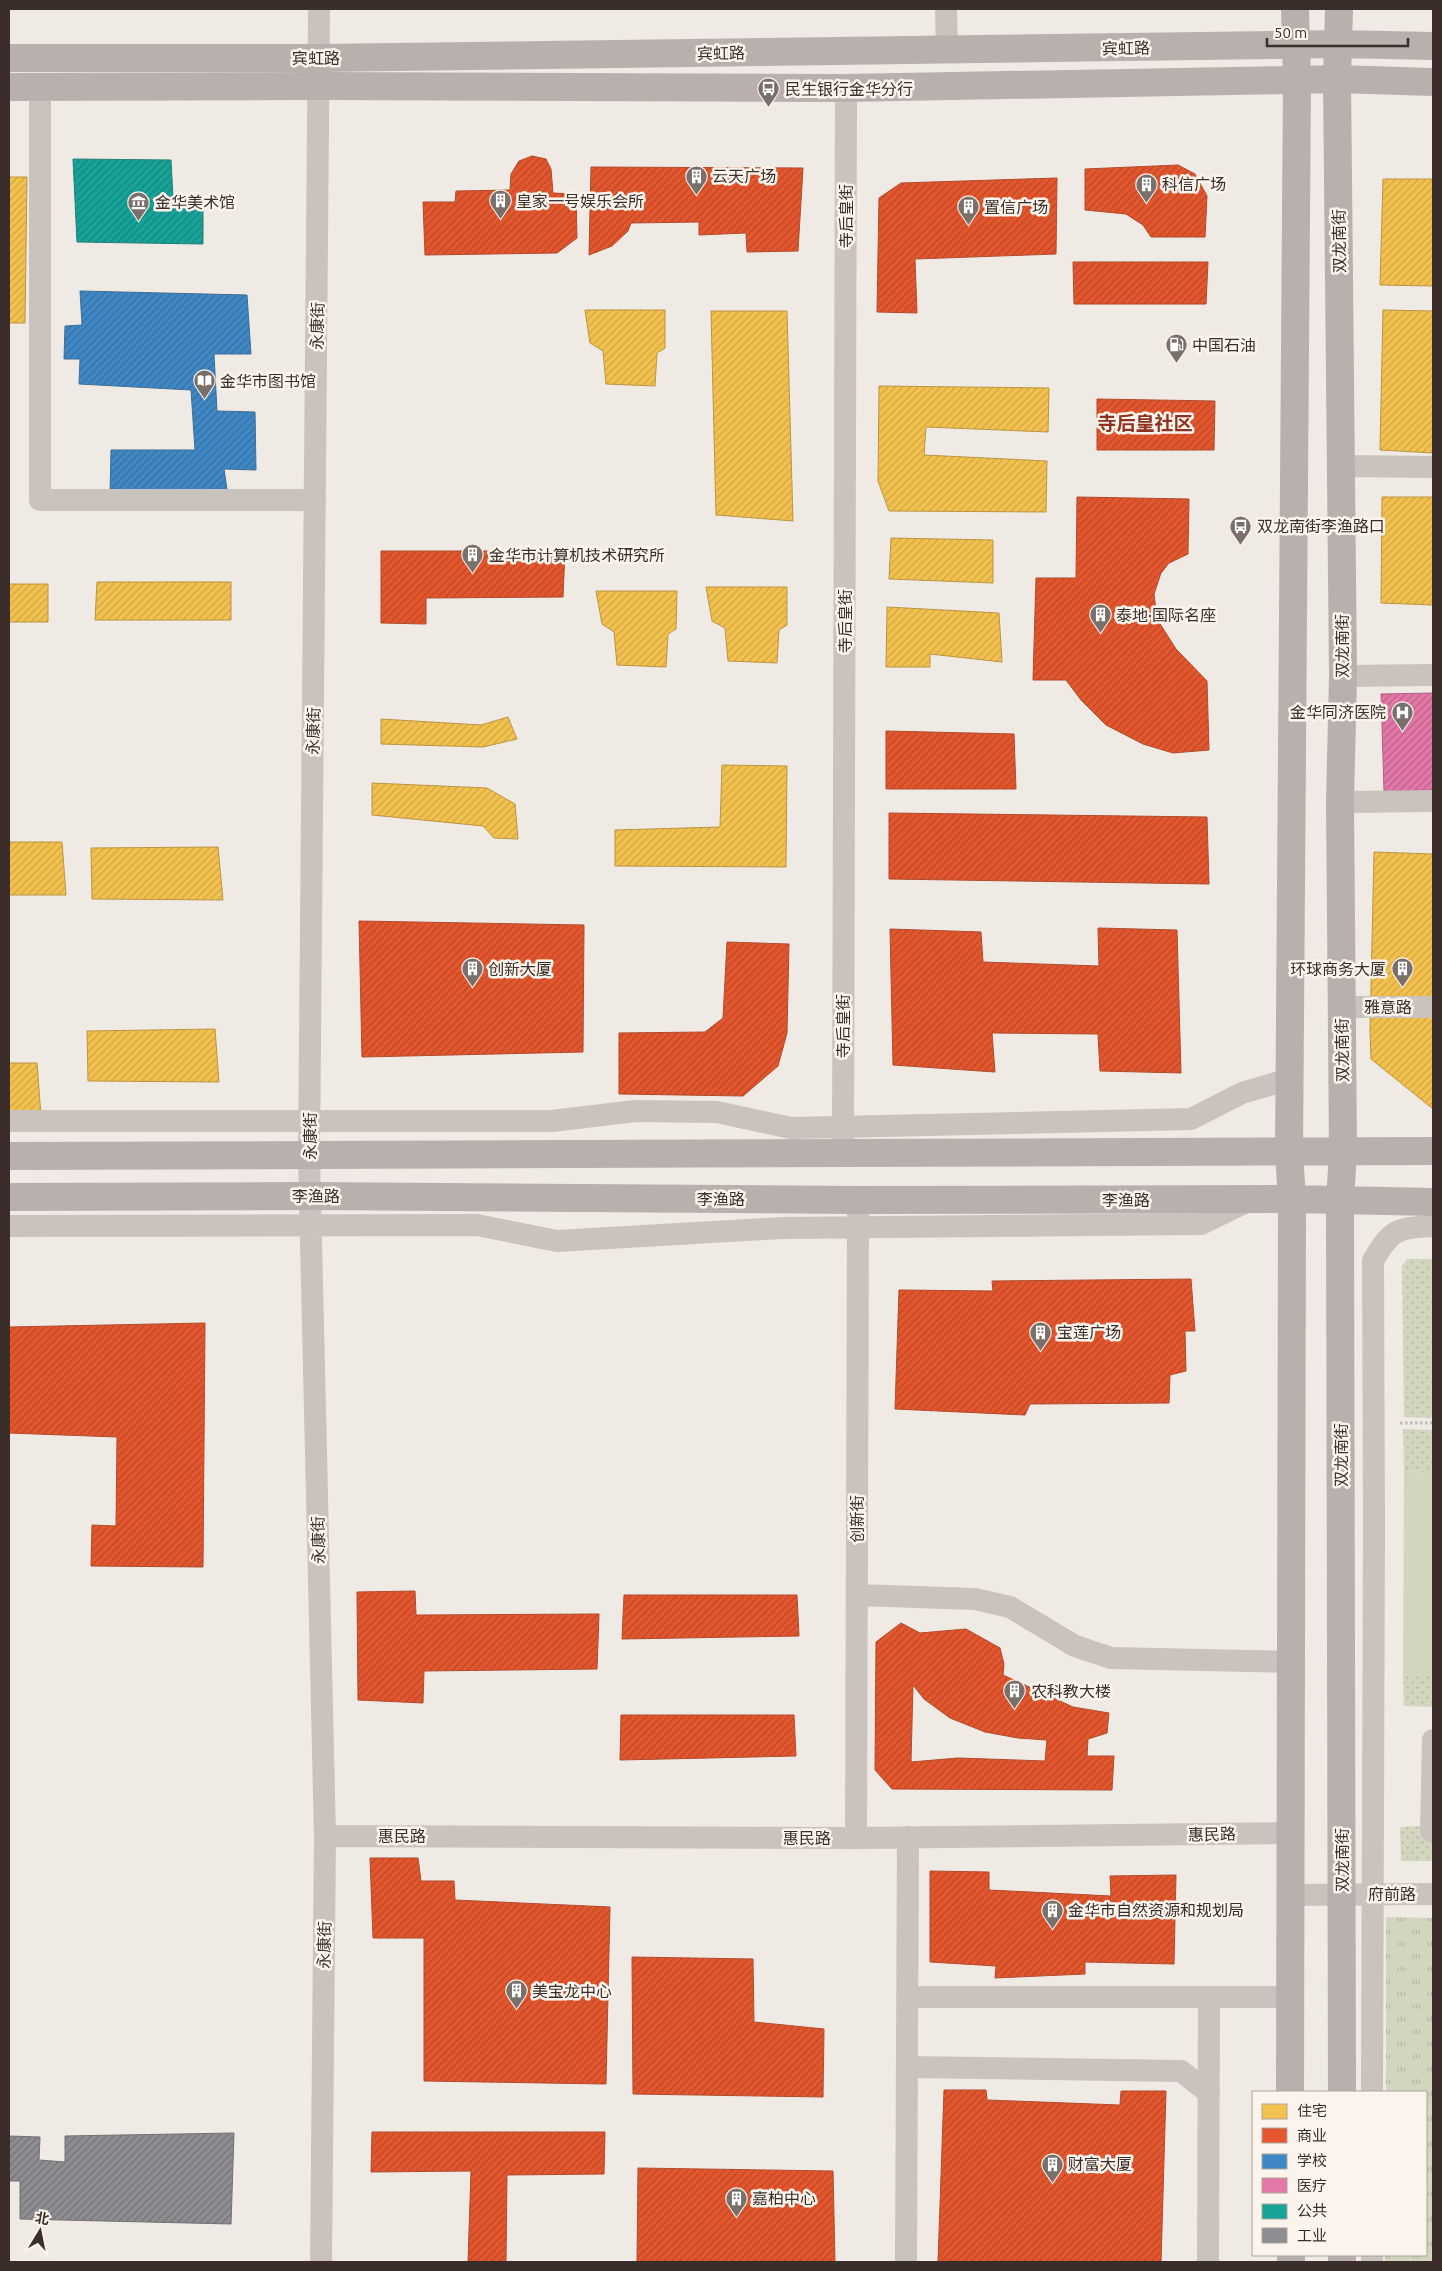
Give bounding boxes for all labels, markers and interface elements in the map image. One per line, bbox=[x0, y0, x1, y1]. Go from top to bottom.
scale bar bbox=[1267, 15, 1408, 47]
text: 50 m bbox=[1274, 24, 1307, 41]
street label: 宾虹路 bbox=[1102, 39, 1150, 57]
street label: 宾虹路 bbox=[697, 44, 745, 62]
street label: 宾虹路 bbox=[292, 49, 340, 67]
bus stop icon: 民生银行金华分行 bbox=[757, 77, 781, 108]
place label: 民生银行金华分行 bbox=[785, 80, 913, 98]
building icon: 云天广场 bbox=[684, 164, 708, 195]
place label: 云天广场 bbox=[712, 167, 776, 185]
building icon: 科信广场 bbox=[1134, 172, 1158, 203]
place label: 科信广场 bbox=[1162, 175, 1226, 193]
street label: 寺后皇街 bbox=[837, 184, 855, 248]
building icon: 皇家一号娱乐会所 bbox=[488, 189, 512, 220]
museum icon: 金华美术馆 bbox=[127, 190, 151, 221]
place label: 皇家一号娱乐会所 bbox=[516, 192, 644, 210]
place label: 金华美术馆 bbox=[155, 193, 235, 211]
building icon: 置信广场 bbox=[956, 195, 980, 226]
place label: 置信广场 bbox=[984, 198, 1048, 216]
street label: 双龙南街 bbox=[1329, 209, 1349, 273]
street label: 永康街 bbox=[308, 302, 326, 350]
fuel station icon: 中国石油 bbox=[1164, 333, 1188, 364]
place label: 中国石油 bbox=[1192, 336, 1256, 354]
library icon: 金华市图书馆 bbox=[192, 369, 216, 400]
place label: 金华市图书馆 bbox=[220, 372, 316, 390]
district label: 寺后皇社区 bbox=[1097, 412, 1193, 434]
bus stop icon: 双龙南街李渔路口 bbox=[1229, 514, 1253, 545]
place label: 双龙南街李渔路口 bbox=[1257, 517, 1385, 535]
building icon: 金华市计算机技术研究所 bbox=[461, 543, 485, 574]
place label: 金华市计算机技术研究所 bbox=[489, 546, 665, 564]
street label: 寺后皇街 bbox=[836, 589, 854, 653]
building icon: 泰地·国际名座 bbox=[1088, 603, 1112, 634]
place label: 泰地·国际名座 bbox=[1116, 606, 1216, 624]
street label: 双龙南街 bbox=[1333, 614, 1351, 678]
hospital icon: 金华同济医院 bbox=[1390, 700, 1414, 731]
place label: 金华同济医院 bbox=[1290, 703, 1386, 721]
street label: 永康街 bbox=[304, 707, 322, 755]
building icon: 创新大厦 bbox=[460, 957, 484, 988]
building icon: 环球商务大厦 bbox=[1390, 957, 1414, 988]
place label: 创新大厦 bbox=[488, 960, 552, 978]
place label: 环球商务大厦 bbox=[1290, 960, 1386, 978]
street label: 寺后皇街 bbox=[834, 994, 852, 1058]
street label: 雅意路 bbox=[1364, 998, 1412, 1016]
street label: 双龙南街 bbox=[1332, 1018, 1352, 1082]
street label: 永康街 bbox=[301, 1112, 319, 1160]
street label: 李渔路 bbox=[292, 1187, 340, 1205]
street label: 李渔路 bbox=[697, 1190, 745, 1208]
street label: 李渔路 bbox=[1102, 1191, 1150, 1209]
building icon: 宝莲广场 bbox=[1029, 1320, 1053, 1351]
place label: 宝莲广场 bbox=[1057, 1323, 1121, 1341]
street label: 双龙南街 bbox=[1332, 1423, 1350, 1487]
street label: 创新街 bbox=[848, 1495, 866, 1543]
street label: 永康街 bbox=[309, 1516, 327, 1564]
building icon: 农科教大楼 bbox=[1003, 1679, 1027, 1710]
place label: 农科教大楼 bbox=[1031, 1682, 1111, 1700]
street label: 惠民路 bbox=[1188, 1825, 1236, 1843]
street label: 惠民路 bbox=[378, 1827, 426, 1845]
street label: 双龙南街 bbox=[1333, 1828, 1351, 1892]
street label: 惠民路 bbox=[783, 1829, 831, 1847]
street label: 府前路 bbox=[1368, 1885, 1416, 1903]
building icon: 金华市自然资源和规划局 bbox=[1040, 1898, 1064, 1929]
place label: 金华市自然资源和规划局 bbox=[1068, 1901, 1244, 1919]
street label: 永康街 bbox=[315, 1921, 333, 1969]
building icon: 美宝龙中心 bbox=[504, 1979, 528, 2010]
place label: 美宝龙中心 bbox=[532, 1982, 612, 2000]
legend bbox=[1252, 2091, 1427, 2256]
text: 住宅 bbox=[1297, 2102, 1327, 2119]
text: 商业 bbox=[1297, 2127, 1327, 2144]
building icon: 财富大厦 bbox=[1040, 2152, 1064, 2183]
text: 学校 bbox=[1297, 2152, 1327, 2169]
place label: 财富大厦 bbox=[1068, 2155, 1132, 2173]
text: 医疗 bbox=[1297, 2177, 1327, 2194]
building icon: 嘉柏中心 bbox=[724, 2186, 748, 2217]
place label: 嘉柏中心 bbox=[752, 2189, 816, 2207]
text: 公共 bbox=[1297, 2202, 1327, 2219]
north arrow bbox=[15, 2206, 65, 2256]
text: 北 bbox=[34, 2209, 51, 2227]
text: 工业 bbox=[1297, 2227, 1327, 2244]

